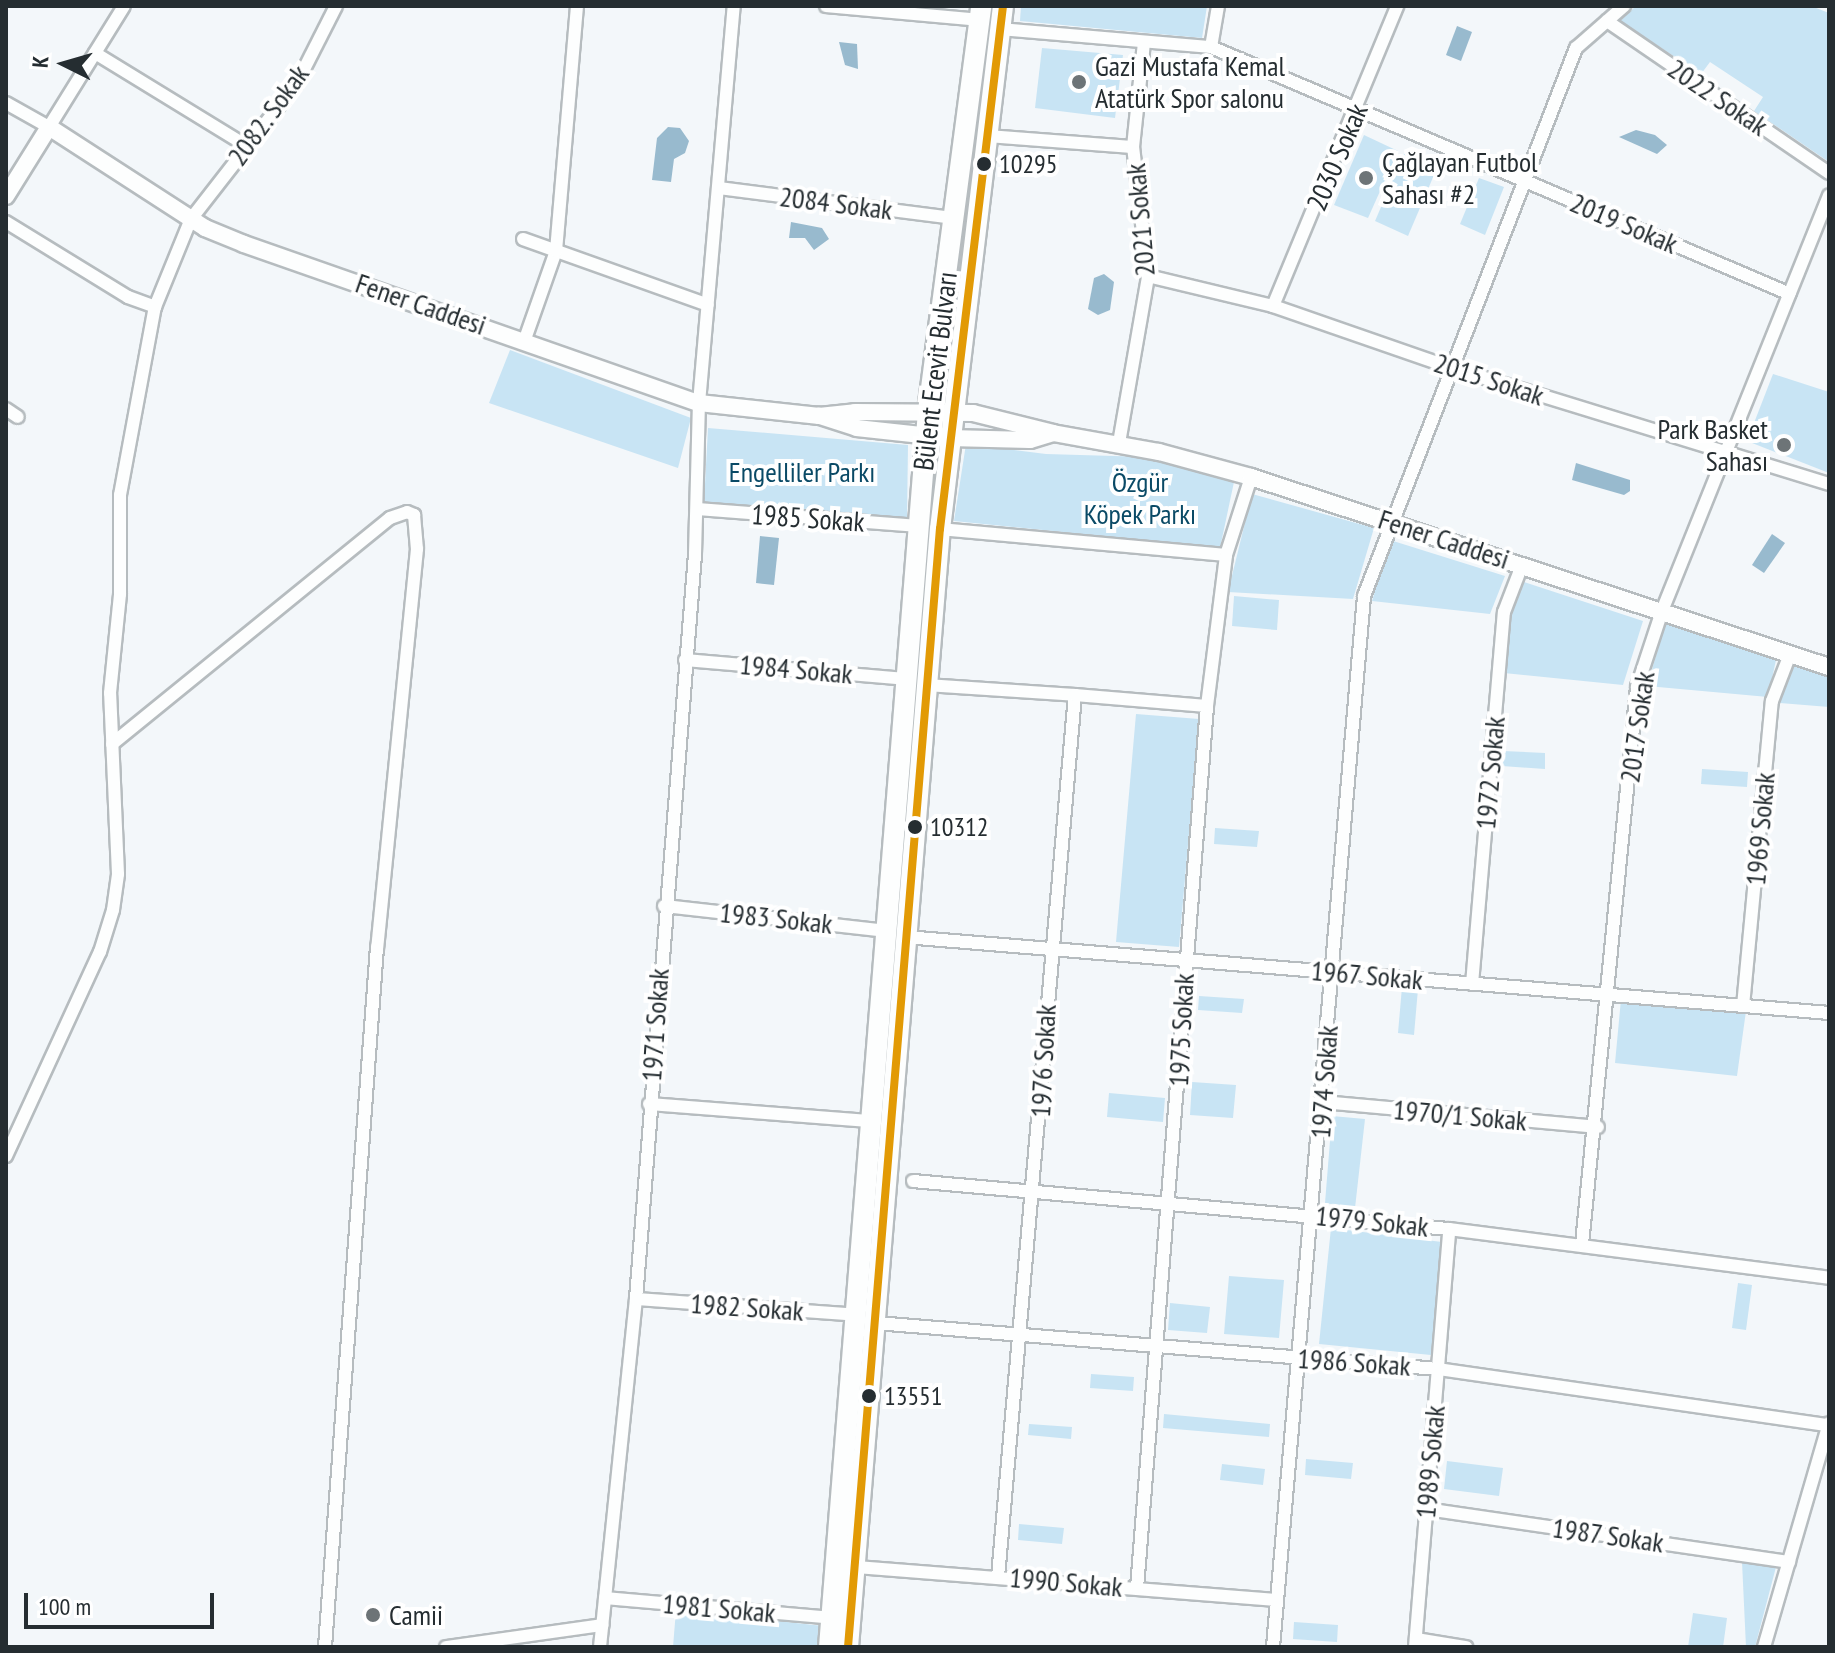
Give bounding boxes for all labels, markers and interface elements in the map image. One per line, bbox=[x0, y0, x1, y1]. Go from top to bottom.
north arrow bbox=[24, 24, 104, 104]
place label: Gazi Mustafa Kemal Atatürk Spor salonu bbox=[1095, 49, 1285, 115]
street label: 2022 Sokak bbox=[1662, 51, 1774, 143]
text: K bbox=[26, 55, 55, 69]
street label: 2082. Sokak bbox=[220, 57, 316, 173]
marker: Gazi Mustafa Kemal Atatürk Spor salonu bbox=[1070, 73, 1088, 91]
street label: 2030 Sokak bbox=[1299, 98, 1375, 216]
place label: Çağlayan Futbol Sahası #2 bbox=[1382, 145, 1538, 211]
place label: 10295 bbox=[999, 148, 1057, 180]
marker: 10295 bbox=[976, 156, 992, 172]
street label: 2021 Sokak bbox=[1118, 162, 1162, 278]
marker: Çağlayan Futbol Sahası #2 bbox=[1357, 169, 1375, 187]
street label: 2084 Sokak bbox=[778, 179, 894, 227]
street label: 2019 Sokak bbox=[1565, 185, 1683, 261]
street label: Fener Caddesi bbox=[351, 266, 491, 342]
street label: Bülent Ecevit Bulvarı bbox=[906, 270, 964, 472]
street label: 2015 Sokak bbox=[1430, 346, 1548, 412]
place label: Park Basket Sahası bbox=[1657, 412, 1768, 478]
marker: Park Basket Sahası bbox=[1775, 436, 1793, 454]
park label: Engelliler Parkı bbox=[729, 455, 875, 489]
park label: Özgür Köpek Parkı bbox=[1083, 465, 1197, 531]
street label: 1985 Sokak bbox=[750, 497, 866, 539]
street label: Fener Caddesi bbox=[1374, 502, 1514, 576]
street label: 1984 Sokak bbox=[738, 647, 854, 691]
street label: 2017 Sokak bbox=[1612, 669, 1662, 785]
street label: 1972 Sokak bbox=[1468, 715, 1512, 831]
street label: 1969 Sokak bbox=[1738, 771, 1782, 887]
place label: 10312 bbox=[930, 811, 988, 843]
marker: 10312 bbox=[907, 819, 923, 835]
street label: 1983 Sokak bbox=[718, 895, 834, 941]
street label: 1967 Sokak bbox=[1309, 953, 1425, 997]
street label: 1971 Sokak bbox=[634, 967, 676, 1083]
street label: 1975 Sokak bbox=[1161, 973, 1201, 1087]
street label: 1976 Sokak bbox=[1023, 1004, 1063, 1118]
street label: 1974 Sokak bbox=[1303, 1024, 1345, 1140]
street label: 1970/1 Sokak bbox=[1392, 1092, 1528, 1138]
street label: 1979 Sokak bbox=[1314, 1198, 1430, 1244]
street label: 1982 Sokak bbox=[689, 1286, 805, 1328]
street label: 1986 Sokak bbox=[1296, 1341, 1412, 1383]
place label: 13551 bbox=[884, 1380, 942, 1412]
marker: 13551 bbox=[861, 1388, 877, 1404]
street label: 1989 Sokak bbox=[1408, 1404, 1452, 1520]
street label: 1987 Sokak bbox=[1550, 1510, 1666, 1560]
street label: 1990 Sokak bbox=[1008, 1560, 1124, 1604]
scale bar bbox=[28, 1577, 218, 1627]
street label: 1981 Sokak bbox=[661, 1586, 777, 1630]
text: 100 m bbox=[38, 1591, 91, 1622]
place label: Camii bbox=[389, 1598, 443, 1632]
marker: Camii bbox=[364, 1606, 382, 1624]

